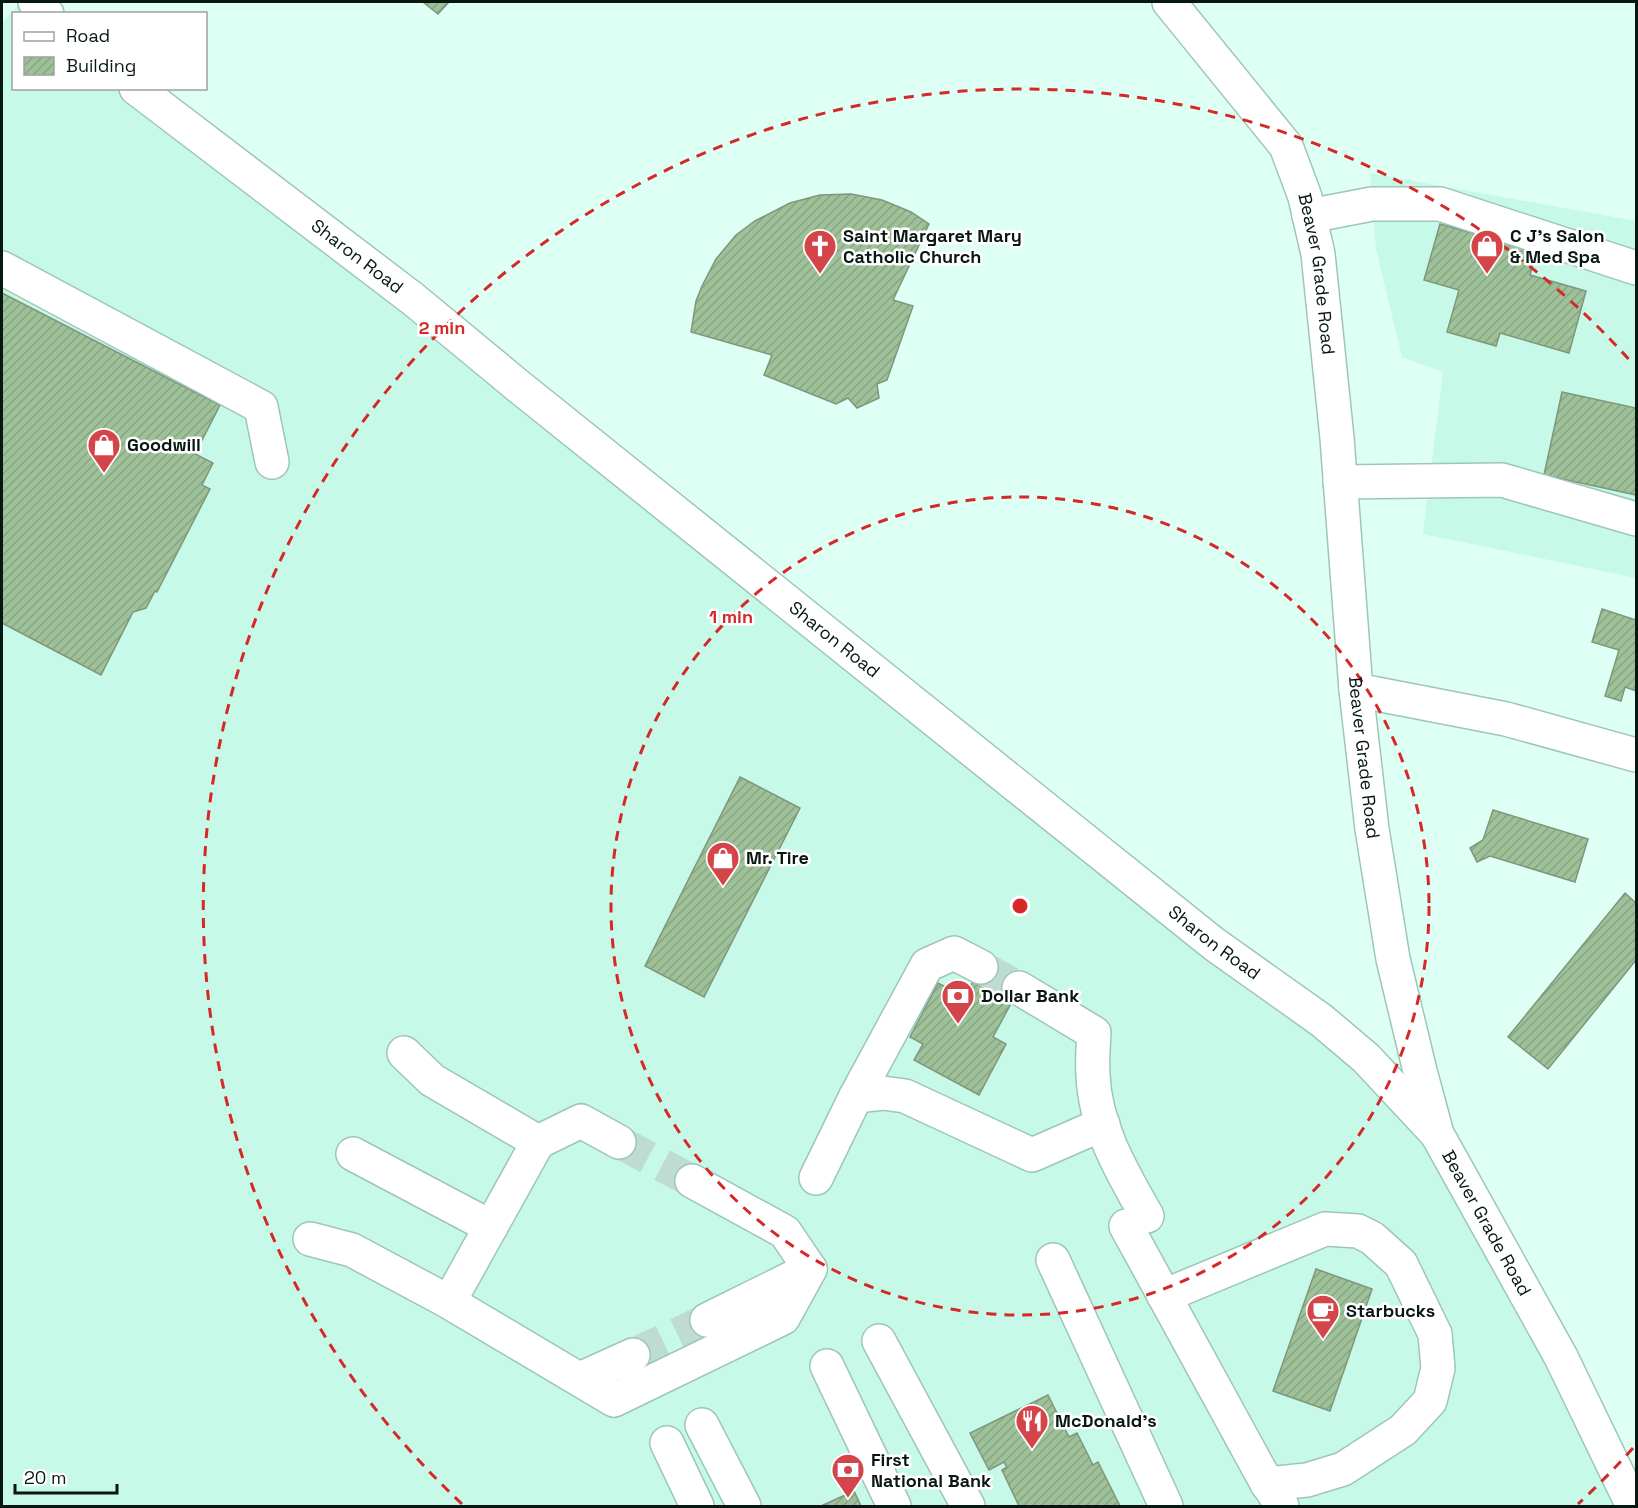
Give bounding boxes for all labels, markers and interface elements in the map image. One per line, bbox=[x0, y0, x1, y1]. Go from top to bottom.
legend bbox=[12, 12, 207, 90]
text: Road bbox=[66, 24, 110, 47]
text: Building bbox=[66, 54, 136, 77]
street label: Beaver Grade Road bbox=[1293, 191, 1340, 356]
street label: Sharon Road bbox=[307, 214, 408, 299]
place label: Saint Margaret Mary Catholic Church bbox=[843, 224, 1022, 268]
place label: C J's Salon & Med Spa bbox=[1510, 224, 1604, 268]
church icon: Saint Margaret Mary Catholic Church bbox=[802, 228, 838, 275]
shop icon: C J's Salon & Med Spa bbox=[1469, 228, 1505, 275]
text: 2 min bbox=[419, 316, 465, 339]
shop icon: Goodwill bbox=[86, 427, 122, 474]
place label: Goodwill bbox=[127, 433, 201, 456]
street label: Sharon Road bbox=[785, 596, 885, 683]
text: 1 min bbox=[709, 605, 753, 628]
street label: Beaver Grade Road bbox=[1344, 675, 1385, 840]
shop icon: Mr. Tire bbox=[705, 840, 741, 887]
place label: Mr. Tire bbox=[746, 846, 809, 869]
centre of rings bbox=[1010, 896, 1030, 916]
street label: Sharon Road bbox=[1164, 900, 1265, 984]
bank icon: Dollar Bank bbox=[940, 978, 976, 1025]
place label: Dollar Bank bbox=[981, 984, 1079, 1007]
street label: Beaver Grade Road bbox=[1437, 1146, 1537, 1300]
cafe icon: Starbucks bbox=[1305, 1293, 1341, 1340]
place label: Starbucks bbox=[1346, 1299, 1435, 1322]
restaurant icon: McDonald's bbox=[1014, 1403, 1050, 1450]
place label: McDonald's bbox=[1055, 1409, 1157, 1432]
place label: First National Bank bbox=[871, 1448, 991, 1492]
bank icon: First National Bank bbox=[830, 1452, 866, 1499]
scale bar bbox=[15, 1457, 117, 1495]
text: 20 m bbox=[24, 1466, 67, 1489]

